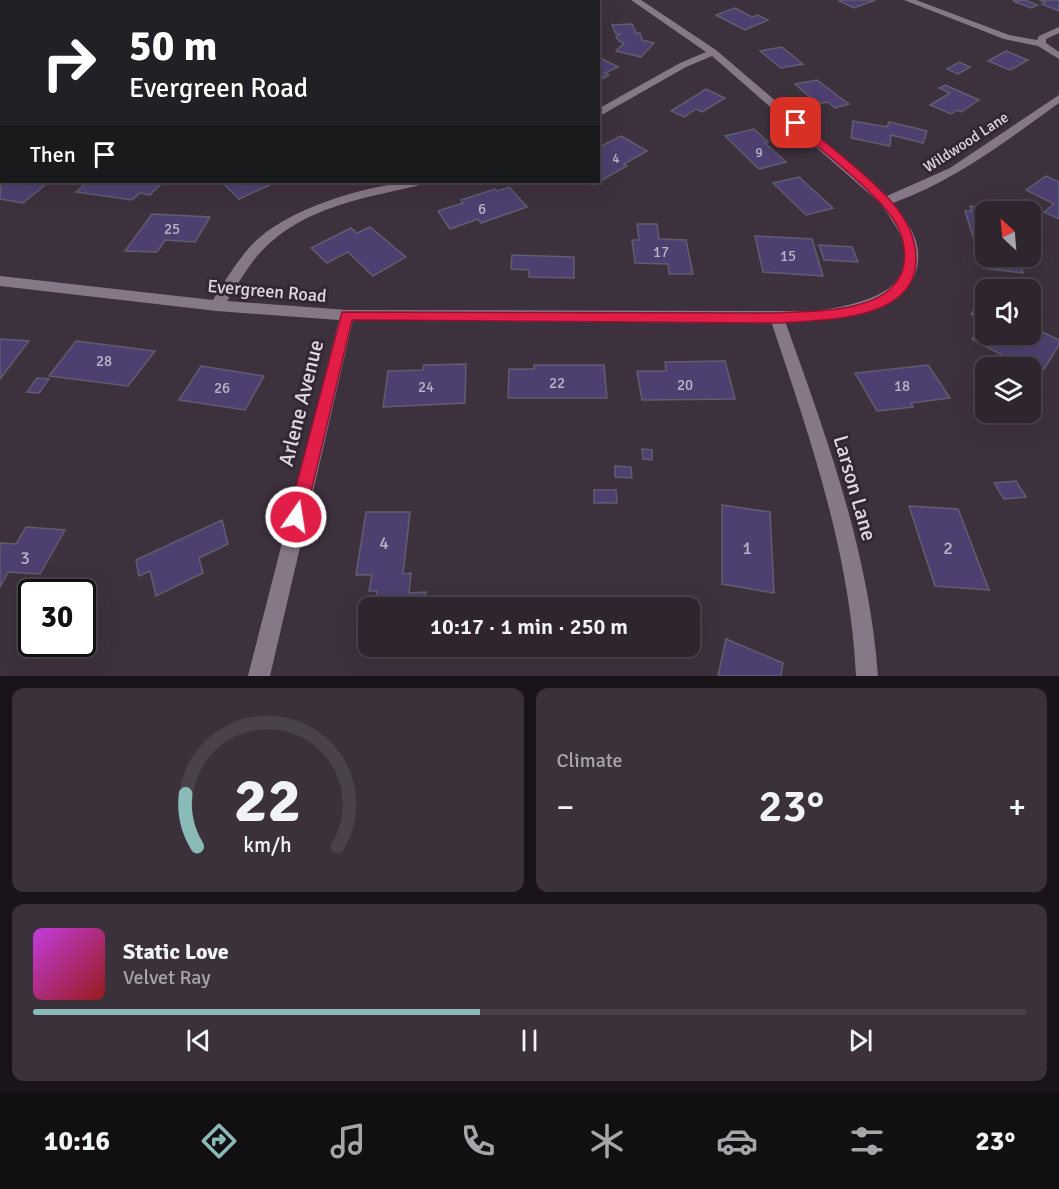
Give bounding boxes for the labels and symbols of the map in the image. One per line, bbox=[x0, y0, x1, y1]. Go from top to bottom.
pin bbox=[770, 97, 821, 148]
street label: Wildwood Lane bbox=[920, 108, 1012, 176]
house number: 9 bbox=[755, 144, 763, 161]
house number: 4 bbox=[612, 150, 620, 167]
house number: 6 bbox=[478, 200, 486, 218]
north arrow bbox=[975, 201, 1041, 267]
house number: 25 bbox=[164, 220, 180, 238]
house number: 17 bbox=[653, 243, 669, 261]
house number: 15 bbox=[780, 247, 796, 265]
street label: Evergreen Road bbox=[207, 275, 327, 307]
street label: Arlene Avenue bbox=[273, 337, 329, 469]
house number: 28 bbox=[96, 352, 112, 370]
house number: 22 bbox=[549, 374, 565, 392]
house number: 20 bbox=[677, 376, 693, 394]
house number: 18 bbox=[894, 377, 910, 395]
house number: 24 bbox=[418, 378, 434, 396]
house number: 26 bbox=[214, 379, 230, 397]
street label: Larson Lane bbox=[828, 432, 882, 544]
position arrow bbox=[264, 485, 328, 549]
house number: 4 bbox=[379, 532, 389, 554]
house number: 1 bbox=[742, 537, 752, 559]
house number: 2 bbox=[943, 537, 953, 559]
house number: 3 bbox=[20, 547, 30, 569]
speed limit sign: 30 bbox=[18, 579, 96, 657]

